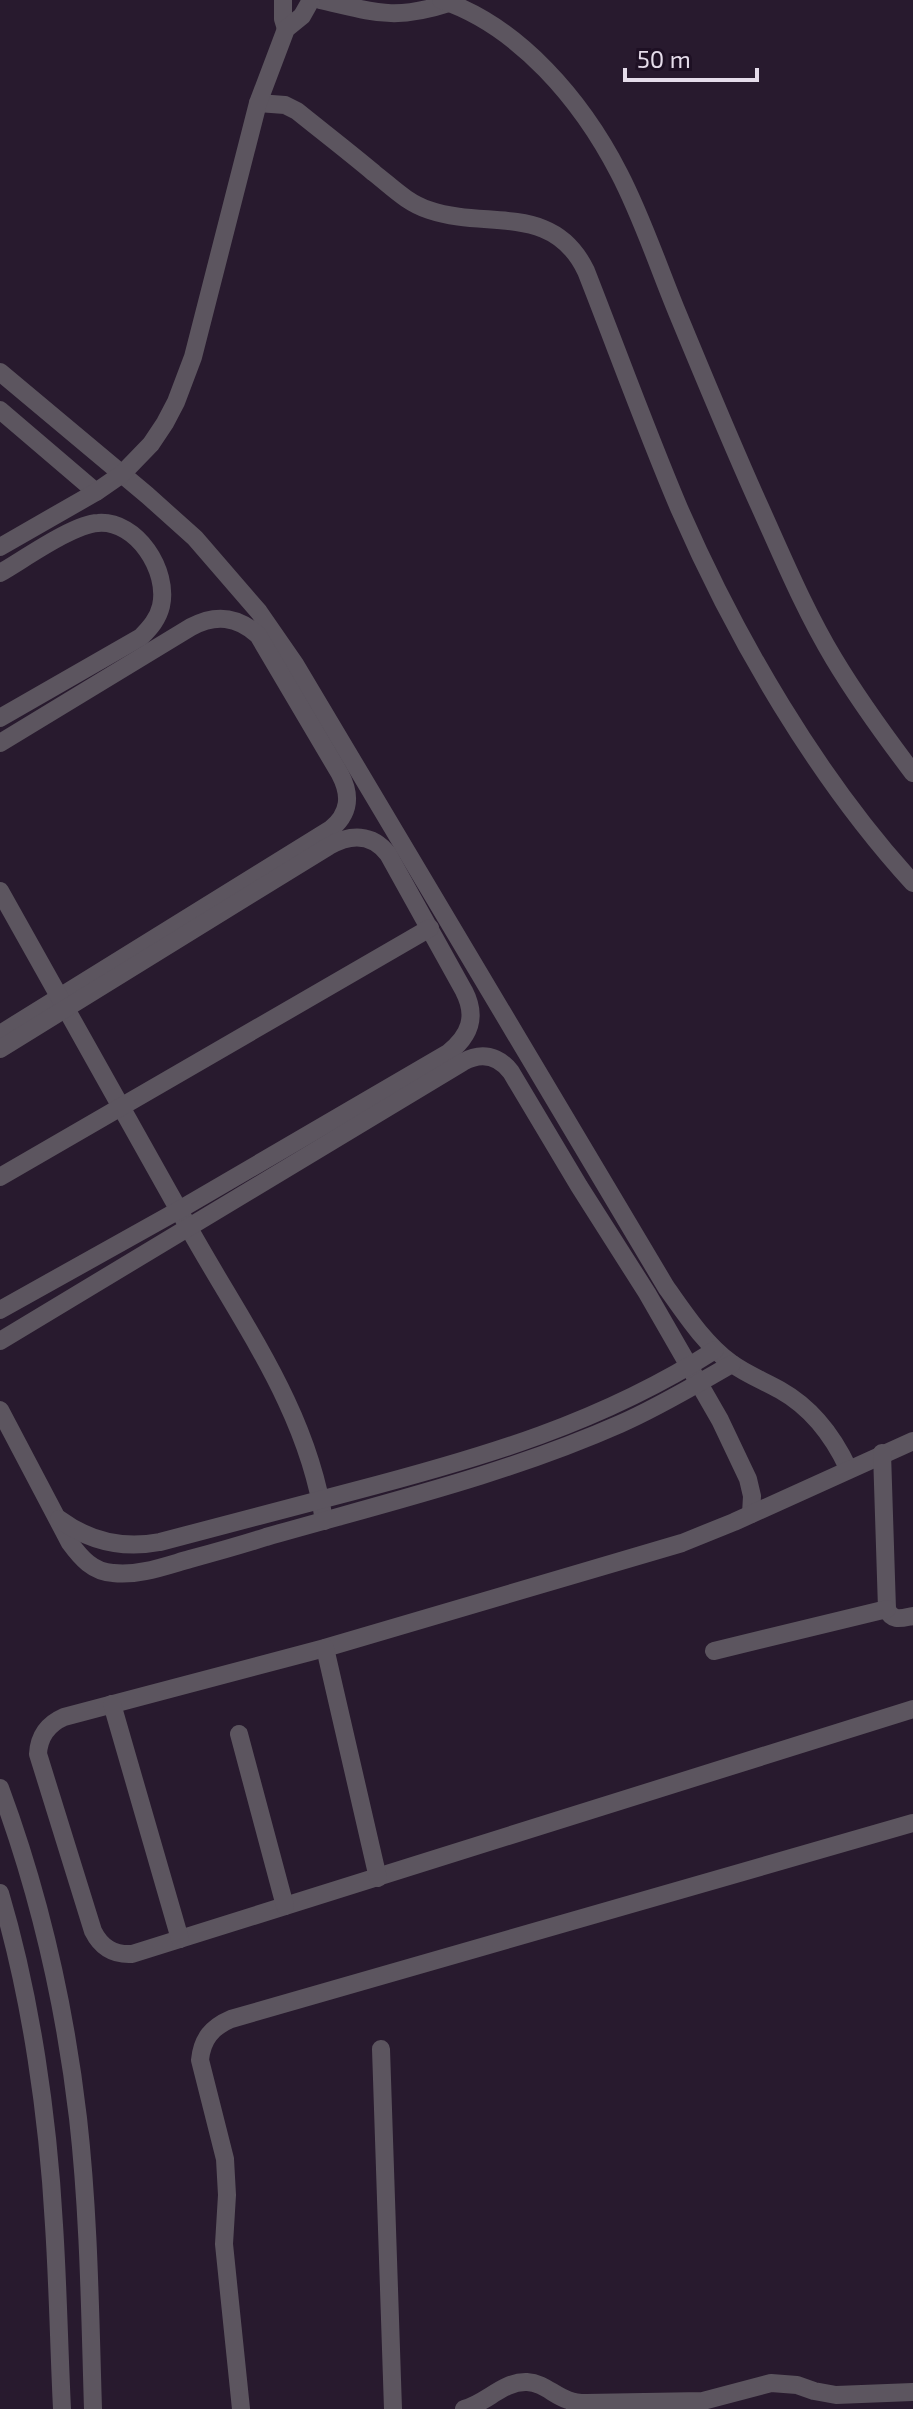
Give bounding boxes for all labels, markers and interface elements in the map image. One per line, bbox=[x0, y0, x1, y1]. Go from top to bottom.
scale bar bbox=[625, 32, 757, 82]
text: 50 m bbox=[637, 44, 691, 73]

